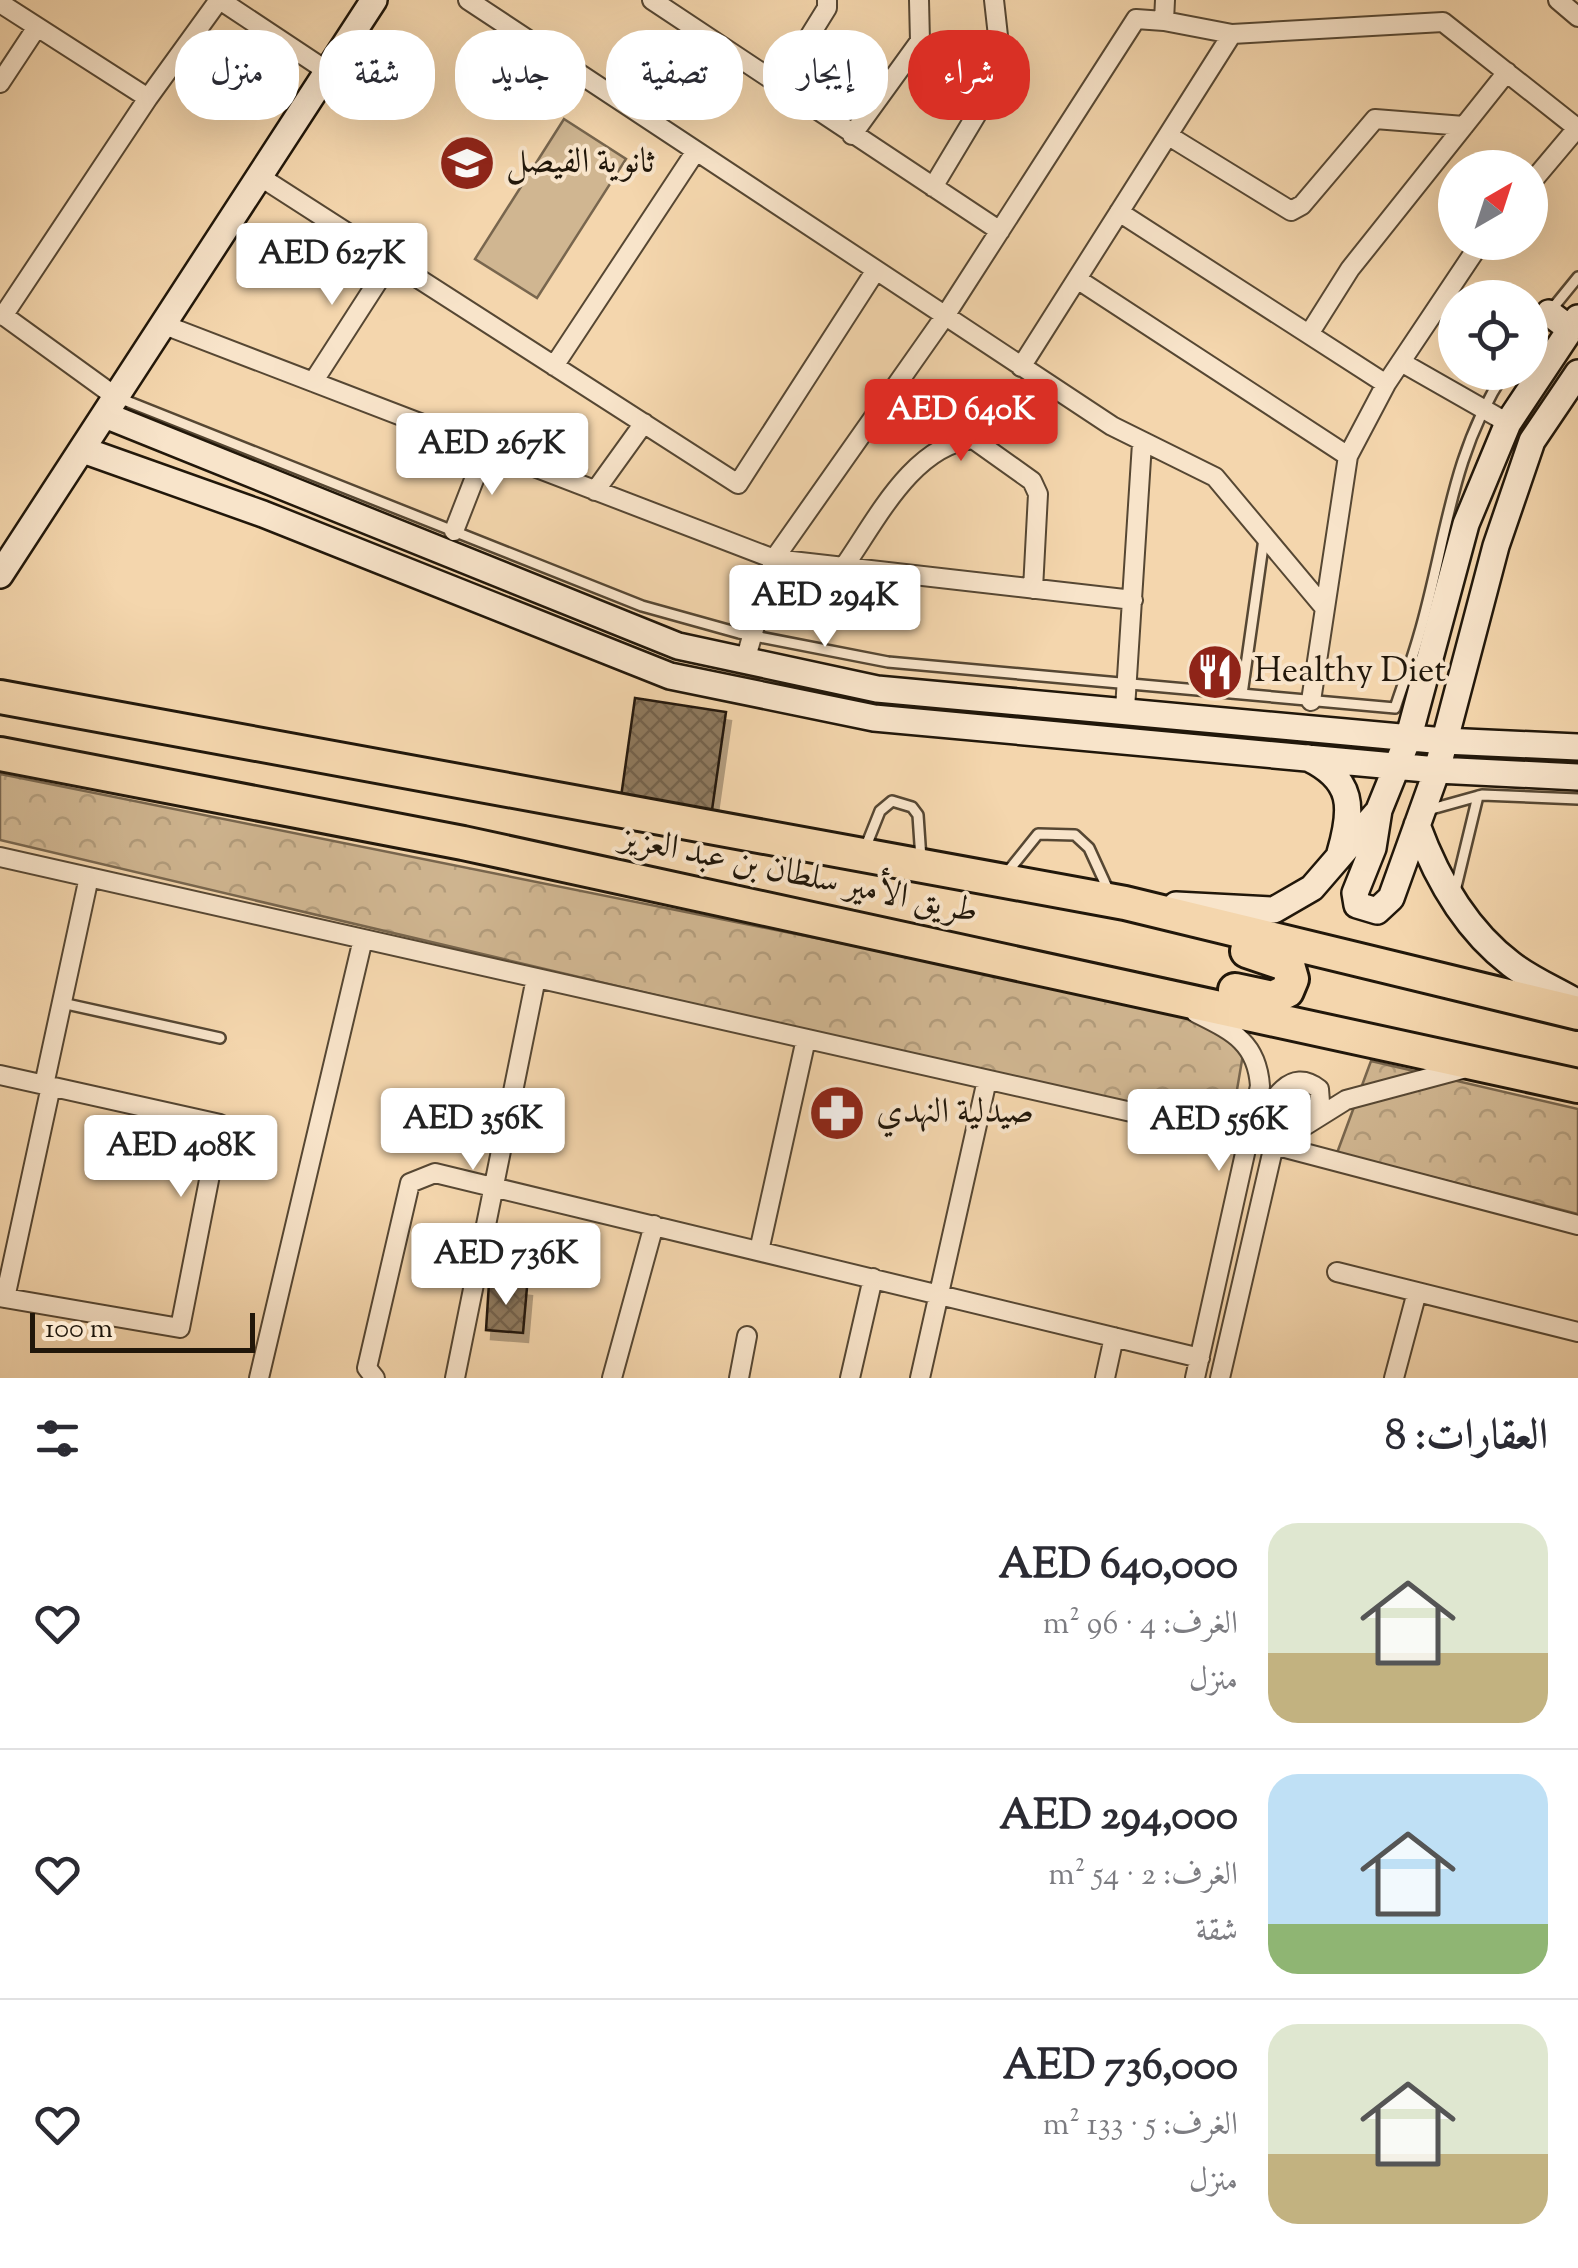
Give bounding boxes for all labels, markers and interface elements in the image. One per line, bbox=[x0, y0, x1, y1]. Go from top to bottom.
chip: منزل bbox=[175, 30, 299, 120]
chip: شقة bbox=[319, 30, 435, 120]
chip: جديد bbox=[455, 30, 586, 120]
chip: تصفية bbox=[606, 30, 743, 120]
chip: إيجار bbox=[763, 30, 888, 120]
chip: شراء bbox=[908, 30, 1030, 120]
school or university icon: ثانوية الفيصل bbox=[437, 133, 497, 193]
place label: ثانوية الفيصل bbox=[506, 138, 655, 189]
north arrow bbox=[1438, 150, 1548, 260]
map controls bbox=[1438, 150, 1548, 390]
pin: AED 627K bbox=[229, 223, 435, 308]
text: AED 627K bbox=[258, 232, 406, 278]
button: locate bbox=[1438, 280, 1548, 390]
pin: AED 640K bbox=[858, 379, 1064, 464]
text: AED 640K bbox=[887, 388, 1035, 434]
pin: AED 267K bbox=[389, 413, 595, 498]
text: AED 267K bbox=[418, 422, 566, 468]
pin: AED 294K bbox=[722, 565, 928, 650]
text: AED 294K bbox=[751, 574, 899, 620]
restaurant icon: Healthy Diet bbox=[1185, 642, 1245, 702]
place label: Healthy Diet bbox=[1254, 647, 1446, 698]
street label: طريق الأمير سلطان بن عبد العزيز bbox=[613, 811, 983, 939]
pharmacy icon: صيدلية النهدي bbox=[807, 1083, 867, 1143]
pin: AED 356K bbox=[370, 1088, 576, 1173]
place label: صيدلية النهدي bbox=[876, 1088, 1034, 1139]
pin: AED 556K bbox=[1116, 1089, 1322, 1174]
text: AED 356K bbox=[403, 1097, 543, 1143]
text: AED 556K bbox=[1150, 1098, 1288, 1144]
pin: AED 408K bbox=[78, 1115, 284, 1200]
text: AED 408K bbox=[106, 1124, 256, 1170]
pin: AED 736K bbox=[403, 1223, 609, 1308]
text: AED 736K bbox=[433, 1232, 579, 1278]
scale bar bbox=[30, 1308, 255, 1352]
text: 100 m bbox=[45, 1310, 113, 1350]
text: العقارات: 8 bbox=[1385, 1408, 1548, 1468]
icon: filters bbox=[30, 1411, 85, 1466]
text: AED 640,000 bbox=[998, 1537, 1238, 1597]
icon: home bbox=[1348, 1563, 1468, 1683]
icon: heart bbox=[30, 1596, 85, 1651]
text: الغرف: 4 · 96 m² bbox=[1043, 1602, 1238, 1648]
text: منزل bbox=[1189, 1658, 1238, 1704]
text: AED 294,000 bbox=[999, 1788, 1238, 1848]
icon: home bbox=[1348, 1814, 1468, 1934]
icon: heart bbox=[30, 1847, 85, 1902]
text: الغرف: 2 · 54 m² bbox=[1048, 1853, 1238, 1899]
text: شقة bbox=[1196, 1909, 1238, 1955]
text: AED 736,000 bbox=[1003, 2038, 1238, 2098]
icon: home bbox=[1348, 2064, 1468, 2184]
icon: heart bbox=[30, 2097, 85, 2152]
text: الغرف: 5 · 133 m² bbox=[1043, 2103, 1238, 2149]
text: منزل bbox=[1189, 2159, 1238, 2205]

